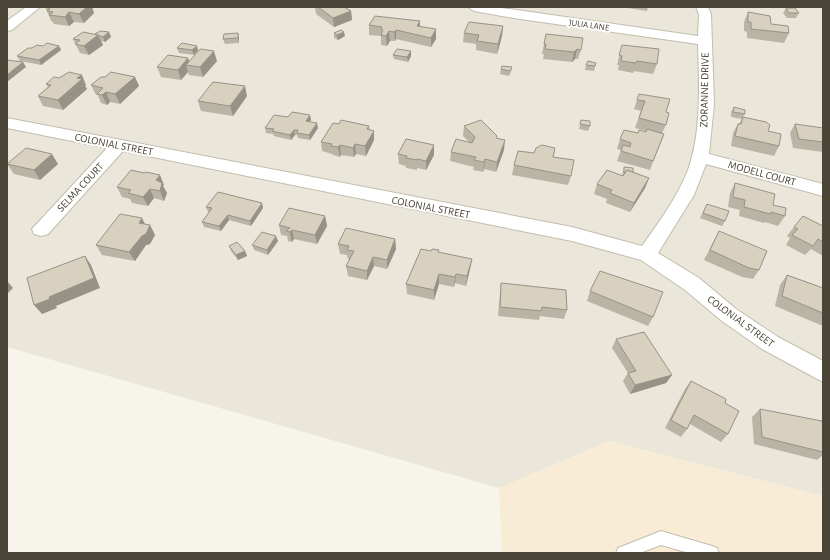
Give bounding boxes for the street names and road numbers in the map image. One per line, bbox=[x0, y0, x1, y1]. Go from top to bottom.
street label: JULIA LANE bbox=[568, 18, 610, 33]
street label: ZORANNE DRIVE bbox=[698, 52, 711, 128]
street label: COLONIAL STREET bbox=[74, 131, 155, 158]
street label: MODELL COURT bbox=[727, 159, 798, 188]
street label: SELMA COURT bbox=[55, 160, 106, 214]
street label: COLONIAL STREET bbox=[391, 194, 472, 221]
street label: COLONIAL STREET bbox=[705, 294, 777, 350]

